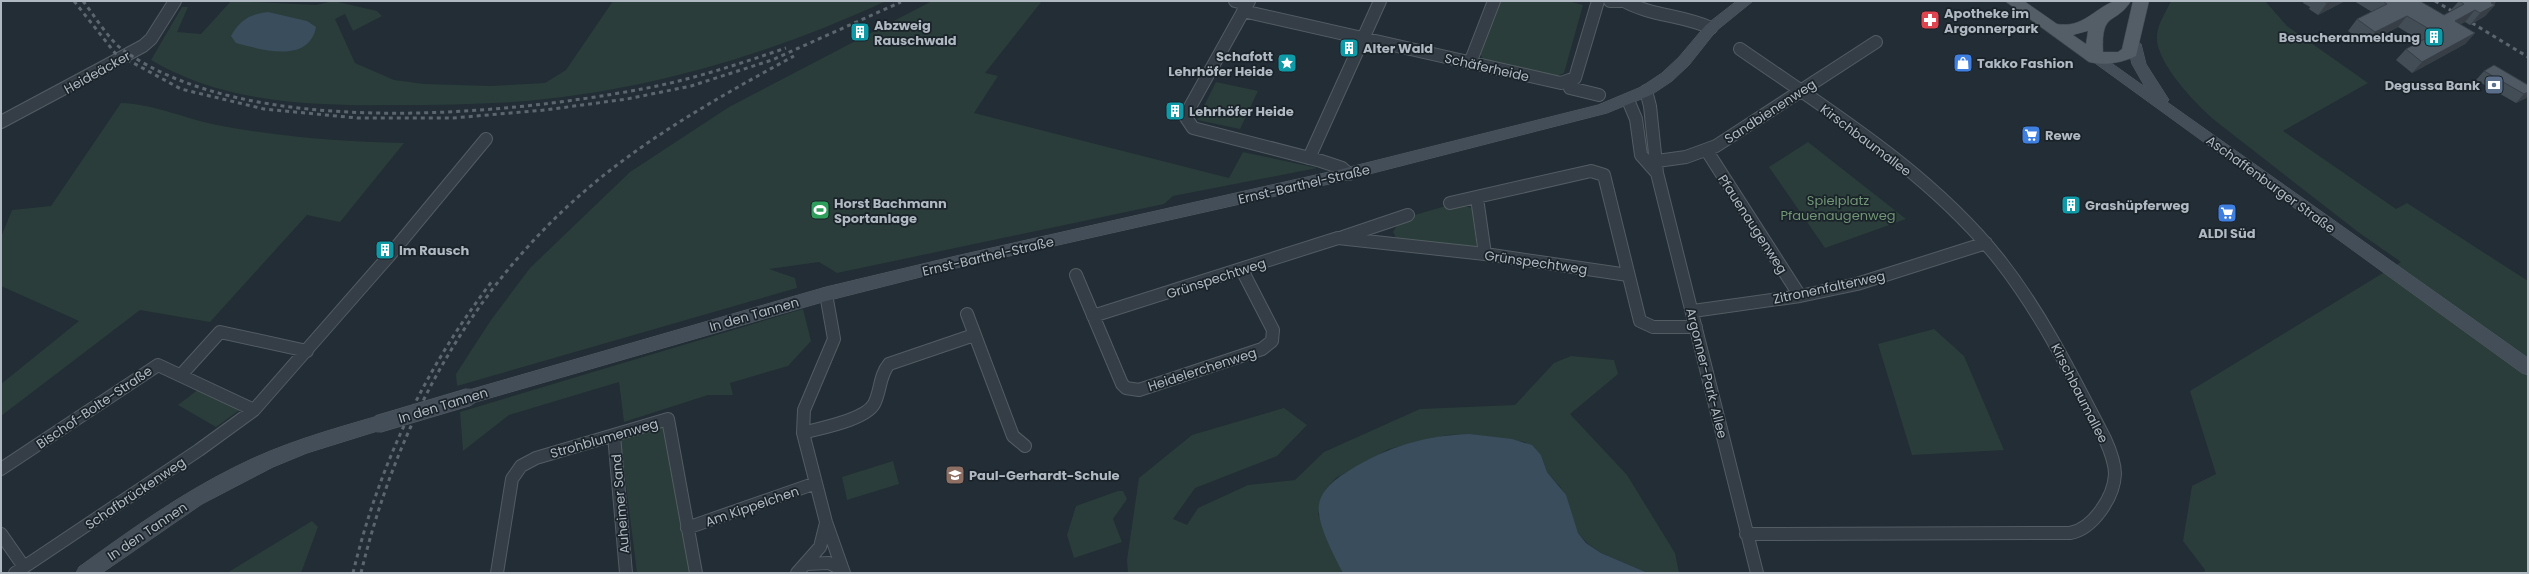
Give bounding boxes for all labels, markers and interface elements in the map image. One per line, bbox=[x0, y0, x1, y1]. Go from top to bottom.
place label: Apotheke im Argonnerpark bbox=[1944, 4, 2039, 38]
pharmacy icon: Apotheke im Argonnerpark bbox=[1919, 9, 1941, 31]
place label: Abzweig Rauschwald bbox=[874, 16, 957, 50]
building icon: Abzweig Rauschwald bbox=[849, 21, 871, 43]
building icon: Besucheranmeldung bbox=[2423, 26, 2445, 48]
place label: Besucheranmeldung bbox=[2279, 28, 2420, 47]
building icon: Alter Wald bbox=[1338, 37, 1360, 59]
place label: Alter Wald bbox=[1363, 39, 1433, 58]
street label: Heideäcker bbox=[61, 46, 134, 99]
place label: Schafott Lehrhöfer Heide bbox=[1168, 47, 1273, 81]
street label: Schäferheide bbox=[1443, 49, 1531, 86]
place icon: Schafott Lehrhöfer Heide bbox=[1276, 52, 1298, 74]
shop icon: Takko Fashion bbox=[1952, 52, 1974, 74]
place label: Takko Fashion bbox=[1977, 54, 2074, 73]
bank icon: Degussa Bank bbox=[2483, 74, 2505, 96]
street label: Sandbienenweg bbox=[1721, 75, 1820, 148]
place label: Degussa Bank bbox=[2385, 76, 2480, 95]
building icon: Lehrhöfer Heide bbox=[1164, 100, 1186, 122]
street label: Kirschbaumallee bbox=[1816, 100, 1915, 181]
place label: Lehrhöfer Heide bbox=[1189, 102, 1294, 121]
supermarket icon: Rewe bbox=[2020, 124, 2042, 146]
place label: Rewe bbox=[2045, 126, 2081, 145]
street label: Aschaffenburger Straße bbox=[2202, 131, 2339, 238]
street label: Ernst-Barthel-Straße bbox=[1236, 160, 1372, 209]
street label: Pfauenaugenweg bbox=[1713, 171, 1792, 278]
park label: Spielplatz Pfauenaugenweg bbox=[1780, 191, 1896, 225]
place label: Horst Bachmann Sportanlage bbox=[834, 194, 947, 228]
building icon: Grashüpferweg bbox=[2060, 194, 2082, 216]
place label: Grashüpferweg bbox=[2085, 196, 2189, 215]
sports icon: Horst Bachmann Sportanlage bbox=[809, 199, 831, 221]
supermarket icon: ALDI Süd bbox=[2216, 202, 2238, 224]
place label: ALDI Süd bbox=[2198, 224, 2256, 243]
street label: Ernst-Barthel-Straße bbox=[920, 232, 1056, 281]
building icon: Im Rausch bbox=[374, 239, 396, 261]
place label: Im Rausch bbox=[399, 241, 470, 260]
street label: Grünspechtweg bbox=[1483, 246, 1589, 279]
street label: Grünspechtweg bbox=[1164, 253, 1268, 304]
street label: Zitronenfalterweg bbox=[1771, 266, 1887, 309]
street label: In den Tannen bbox=[707, 293, 801, 336]
street label: Argonner-Park-Allee bbox=[1681, 306, 1732, 440]
street label: Kirschbaumallee bbox=[2046, 340, 2113, 446]
street label: Heidelerchenweg bbox=[1145, 343, 1259, 396]
street label: Bischof-Bolte-Straße bbox=[32, 361, 156, 453]
street label: In den Tannen bbox=[396, 383, 490, 428]
street label: Strohblumenweg bbox=[548, 414, 660, 463]
street label: Schafbrückenweg bbox=[81, 453, 189, 534]
street label: Auheimer Sand bbox=[607, 453, 634, 555]
school or university icon: Paul-Gerhardt-Schule bbox=[944, 464, 966, 486]
place label: Paul-Gerhardt-Schule bbox=[969, 466, 1120, 485]
street label: Am Kippelchen bbox=[703, 482, 802, 531]
street label: In den Tannen bbox=[104, 498, 191, 565]

